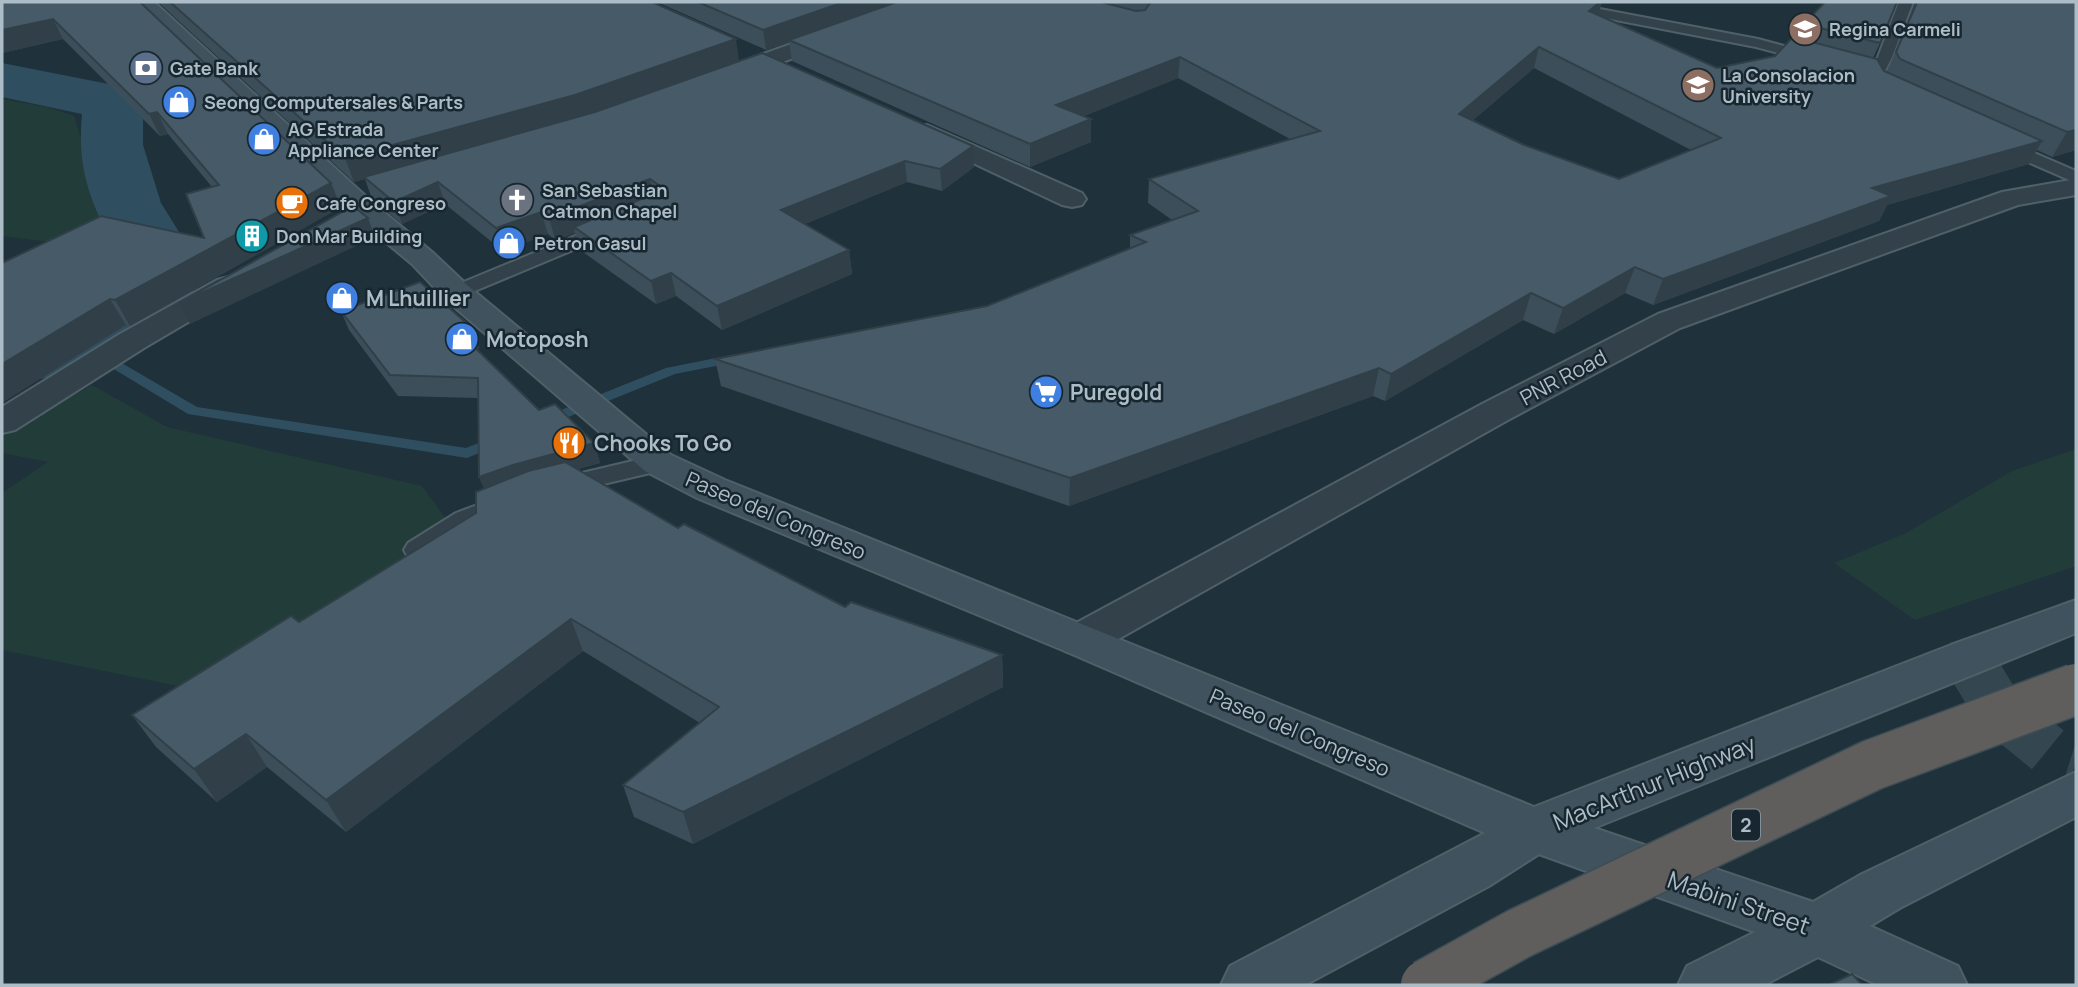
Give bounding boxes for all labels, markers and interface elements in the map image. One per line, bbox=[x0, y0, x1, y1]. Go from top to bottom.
school or university icon: Regina Carmeli bbox=[1786, 10, 1824, 48]
place label: Regina Carmeli bbox=[1829, 17, 1961, 41]
bank icon: Gate Bank bbox=[127, 49, 165, 87]
place label: Gate Bank bbox=[170, 56, 259, 80]
place label: La Consolacion University bbox=[1722, 63, 1855, 108]
school or university icon: La Consolacion University bbox=[1679, 66, 1717, 104]
shop icon: Seong Computersales & Parts bbox=[160, 83, 198, 121]
place label: Seong Computersales & Parts bbox=[204, 90, 463, 114]
place label: AG Estrada Appliance Center bbox=[288, 117, 439, 162]
shop icon: AG Estrada Appliance Center bbox=[245, 120, 283, 158]
place label: San Sebastian Catmon Chapel bbox=[542, 178, 677, 223]
church icon: San Sebastian Catmon Chapel bbox=[498, 181, 536, 219]
cafe icon: Cafe Congreso bbox=[273, 184, 311, 222]
place label: Cafe Congreso bbox=[316, 191, 446, 215]
building icon: Don Mar Building bbox=[233, 217, 271, 255]
place label: Don Mar Building bbox=[276, 224, 422, 248]
shop icon: Petron Gasul bbox=[490, 224, 528, 262]
place label: Petron Gasul bbox=[534, 231, 647, 255]
shop icon: M Lhuillier bbox=[323, 279, 361, 317]
place label: M Lhuillier bbox=[366, 284, 470, 312]
shop icon: Motoposh bbox=[443, 320, 481, 358]
place label: Motoposh bbox=[486, 325, 589, 353]
street label: PNR Road bbox=[1515, 343, 1611, 411]
supermarket icon: Puregold bbox=[1027, 373, 1065, 411]
place label: Puregold bbox=[1070, 378, 1162, 406]
restaurant icon: Chooks To Go bbox=[550, 424, 588, 462]
place label: Chooks To Go bbox=[594, 429, 732, 457]
street label: Paseo del Congreso bbox=[682, 464, 870, 566]
street label: Paseo del Congreso bbox=[1206, 681, 1394, 783]
street label: MacArthur Highway bbox=[1548, 726, 1760, 838]
road number: 2 bbox=[1732, 810, 1760, 840]
street label: Mabini Street bbox=[1663, 862, 1815, 942]

